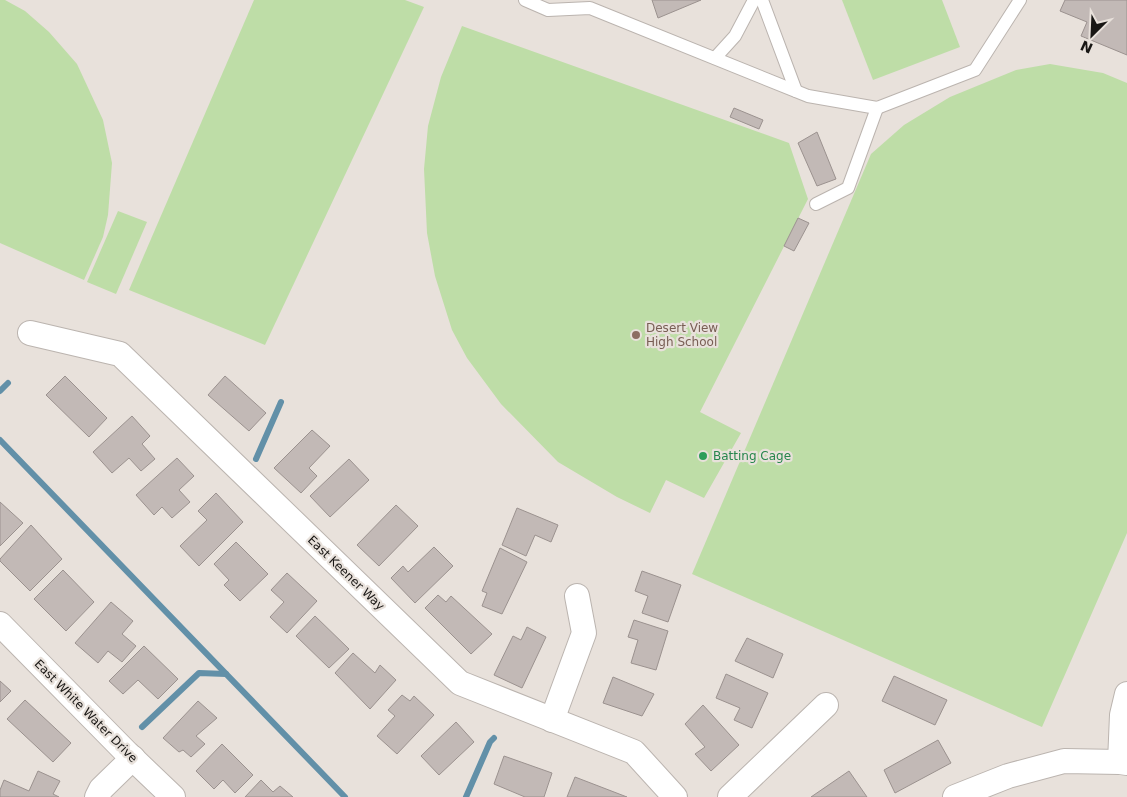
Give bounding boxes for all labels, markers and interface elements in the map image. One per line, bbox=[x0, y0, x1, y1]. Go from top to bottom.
north arrow bbox=[1067, 10, 1117, 60]
text: N bbox=[1078, 37, 1095, 57]
place label: Desert View High School bbox=[646, 321, 718, 349]
marker: Desert View High School bbox=[630, 329, 642, 341]
place label: Batting Cage bbox=[713, 449, 791, 463]
marker: Batting Cage bbox=[697, 450, 709, 462]
street label: East Keener Way bbox=[305, 533, 387, 613]
street label: East White Water Drive bbox=[32, 657, 140, 765]

